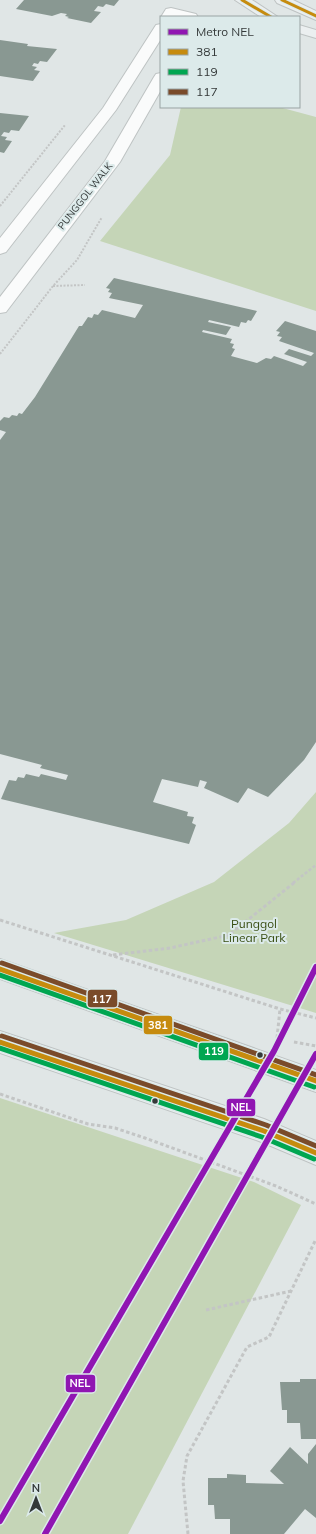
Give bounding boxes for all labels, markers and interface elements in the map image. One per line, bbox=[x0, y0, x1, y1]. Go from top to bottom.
legend bbox=[160, 16, 300, 108]
text: Metro NEL bbox=[196, 24, 254, 39]
text: 381 bbox=[196, 44, 218, 59]
text: 119 bbox=[196, 64, 218, 79]
text: 117 bbox=[196, 84, 218, 99]
street label: PUNGGOL WALK bbox=[55, 159, 116, 232]
park label: Punggol Linear Park bbox=[223, 916, 286, 945]
line badge: 117 bbox=[87, 989, 118, 1008]
text: 117 bbox=[92, 992, 112, 1006]
line badge: 381 bbox=[143, 1015, 173, 1035]
text: 381 bbox=[148, 1018, 168, 1032]
line badge: 119 bbox=[198, 1042, 229, 1061]
text: 119 bbox=[204, 1044, 224, 1058]
unlabelled marker bbox=[255, 1050, 265, 1060]
unlabelled marker bbox=[150, 1096, 160, 1106]
line badge: NEL bbox=[226, 1098, 256, 1117]
text: NEL bbox=[230, 1100, 252, 1114]
line badge: NEL bbox=[65, 1374, 96, 1393]
text: NEL bbox=[69, 1376, 91, 1390]
north arrow bbox=[16, 1478, 56, 1518]
text: N bbox=[32, 1481, 40, 1495]

